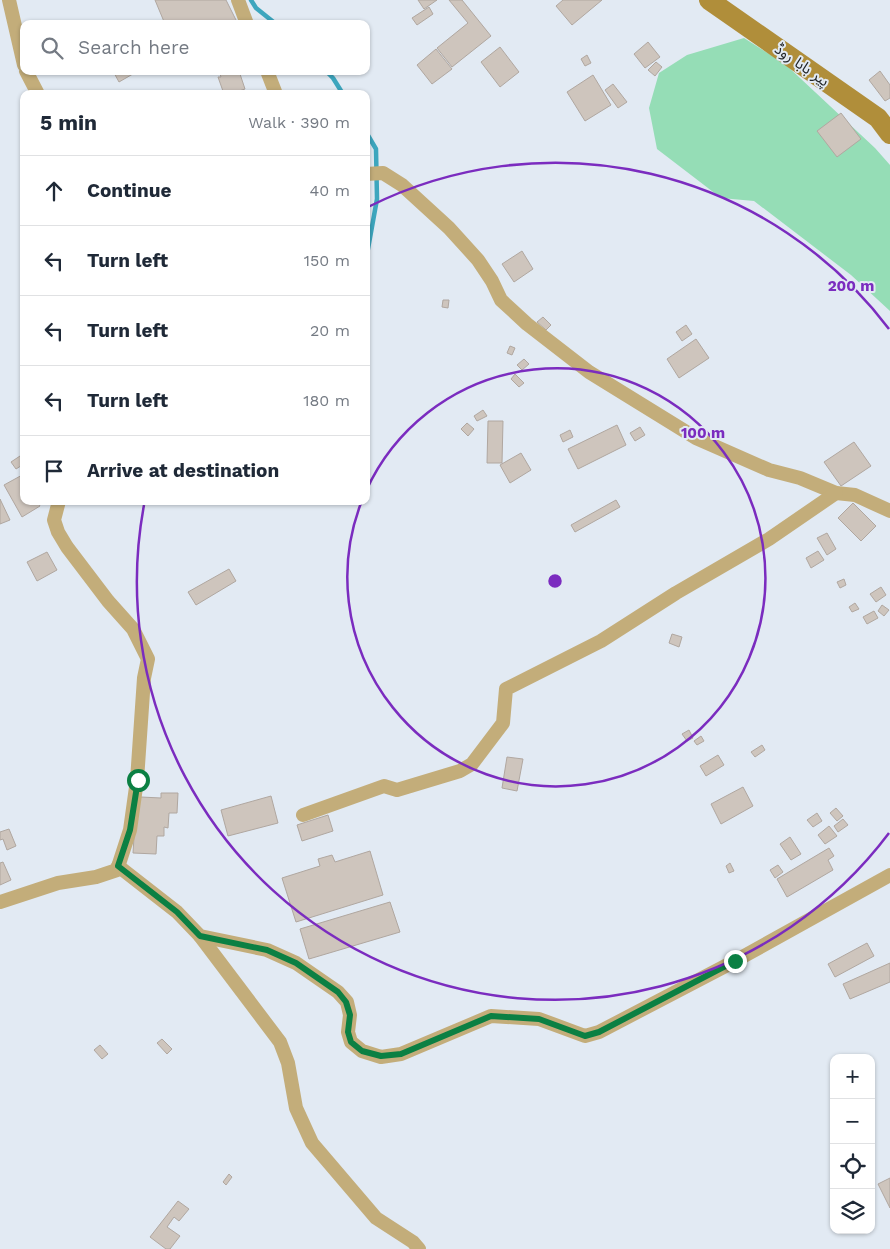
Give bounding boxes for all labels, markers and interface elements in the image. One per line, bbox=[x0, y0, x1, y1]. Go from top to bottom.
search box bbox=[20, 20, 370, 75]
icon: search bbox=[38, 34, 66, 62]
text: Search here bbox=[78, 36, 189, 59]
street label: پیر بابا روڈ bbox=[771, 40, 833, 91]
text: 5 min bbox=[40, 110, 97, 135]
text: Walk · 390 m bbox=[248, 113, 350, 132]
icon: ahead bbox=[40, 177, 68, 205]
text: Continue bbox=[87, 179, 171, 202]
text: 40 m bbox=[310, 181, 350, 200]
icon: left bbox=[40, 247, 68, 275]
text: Turn left bbox=[87, 249, 168, 272]
text: 150 m bbox=[304, 251, 350, 270]
text: 200 m bbox=[828, 277, 874, 295]
icon: left bbox=[40, 317, 68, 345]
text: Turn left bbox=[87, 319, 168, 342]
text: 20 m bbox=[310, 321, 350, 340]
icon: left bbox=[40, 387, 68, 415]
text: Turn left bbox=[87, 389, 168, 412]
text: 180 m bbox=[303, 391, 350, 410]
text: 100 m bbox=[681, 424, 725, 442]
icon: arrive bbox=[40, 457, 68, 485]
text: Arrive at destination bbox=[87, 459, 279, 482]
centre of rings bbox=[546, 572, 564, 590]
route start bbox=[127, 769, 150, 792]
route end bbox=[724, 950, 747, 973]
map controls bbox=[830, 1054, 875, 1234]
button: + bbox=[830, 1054, 875, 1099]
button: − bbox=[830, 1099, 875, 1144]
button: locate bbox=[830, 1144, 875, 1189]
button: layers bbox=[830, 1189, 875, 1234]

